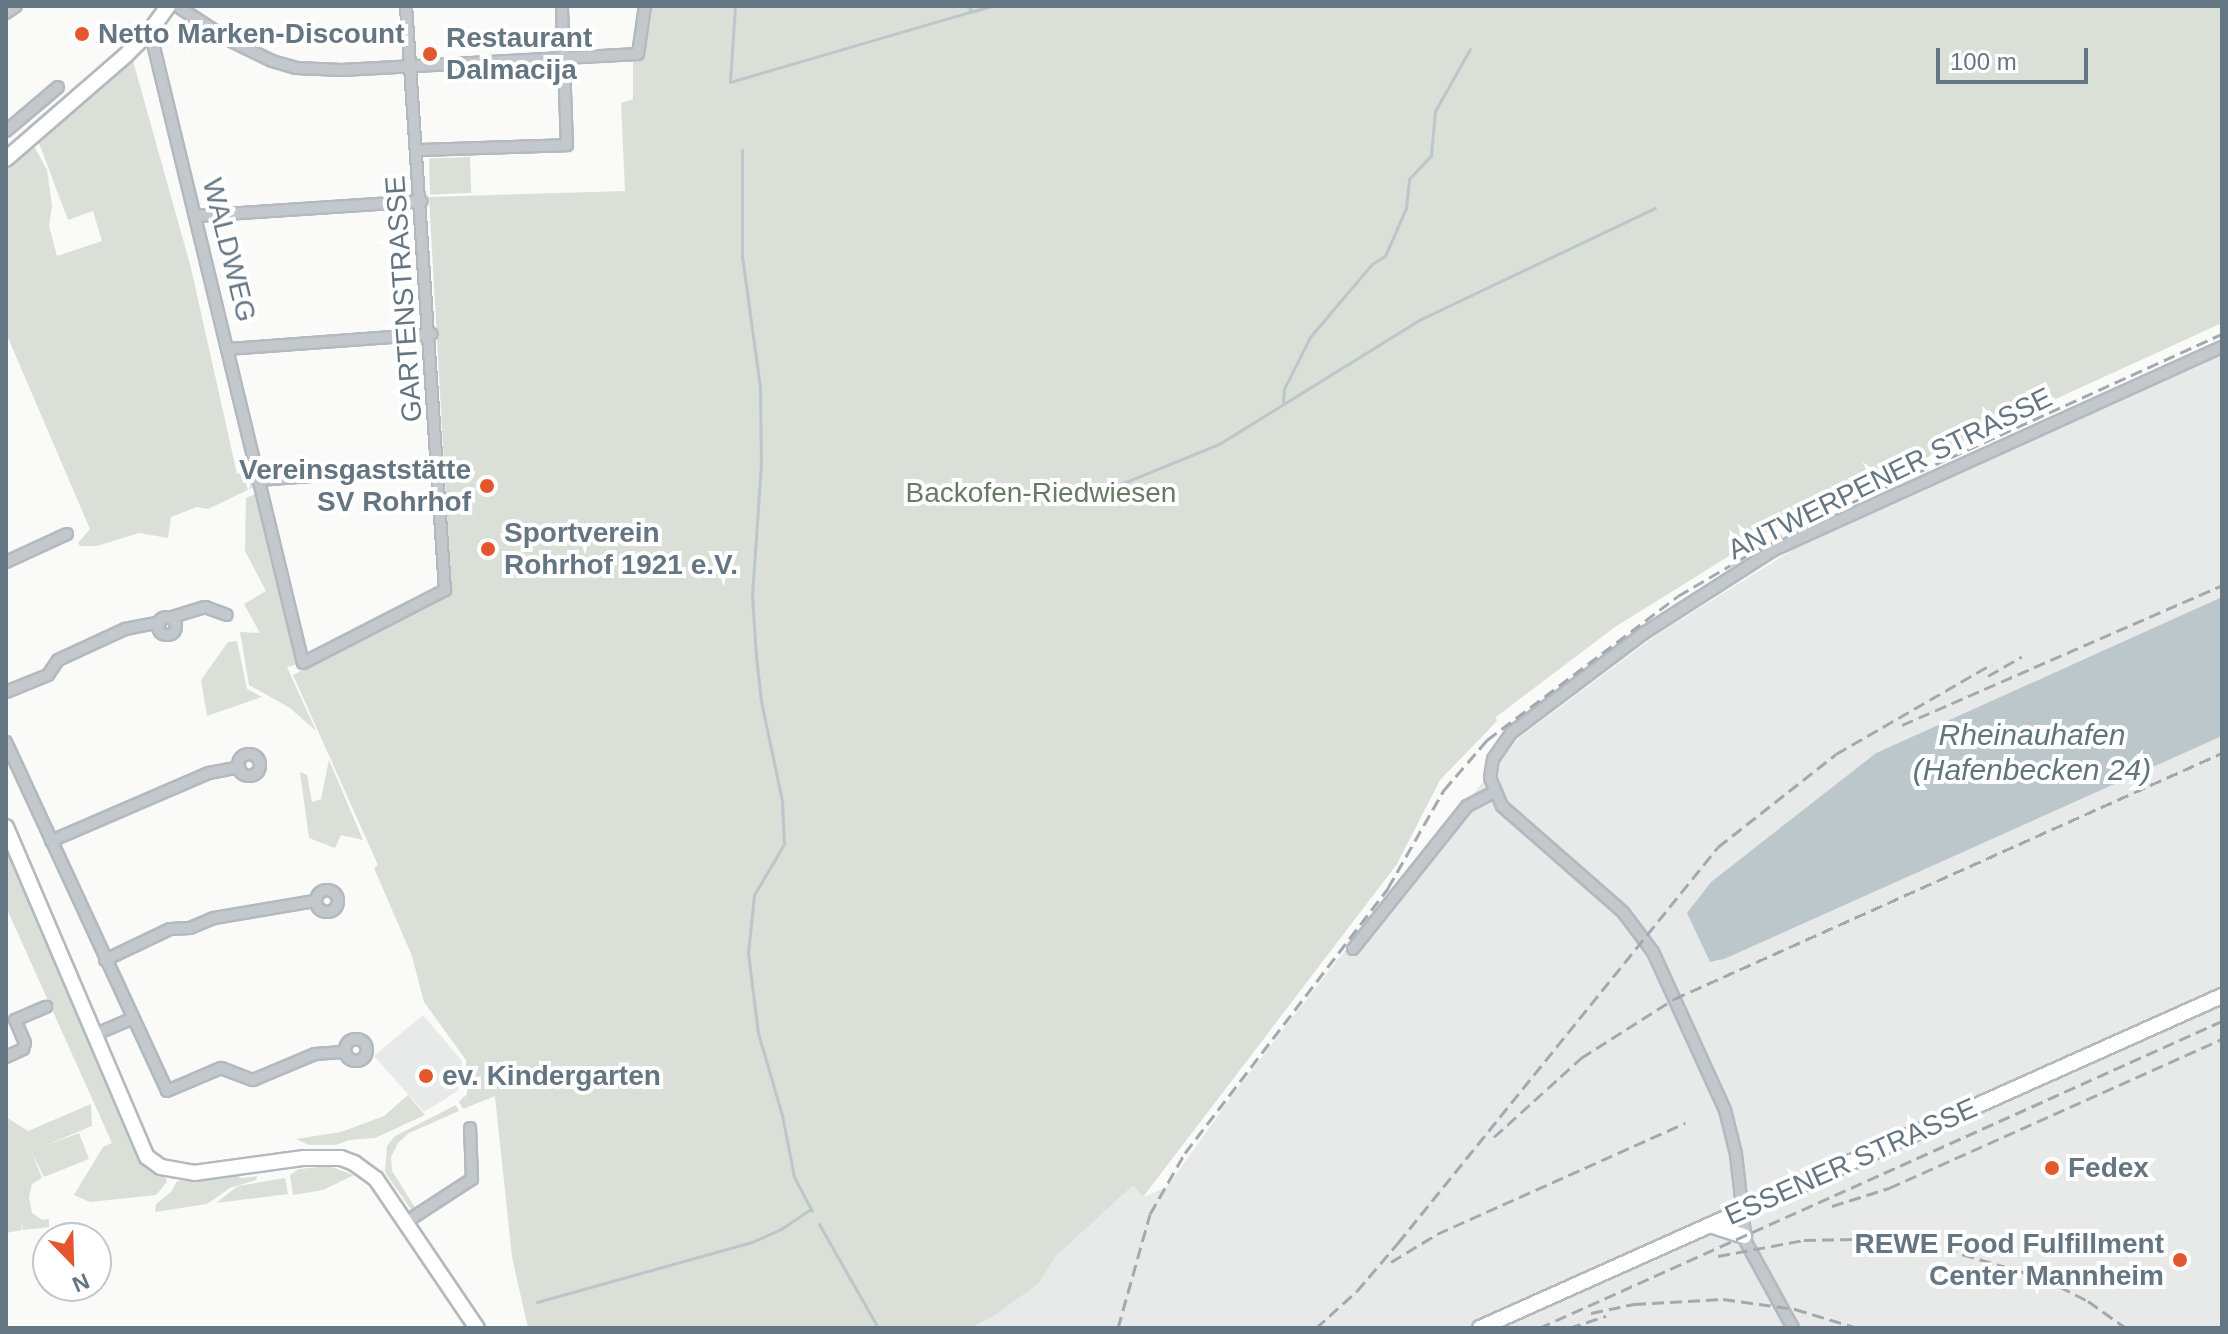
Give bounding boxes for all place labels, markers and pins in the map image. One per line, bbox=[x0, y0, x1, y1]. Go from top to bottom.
place label: Netto Marken-Discount bbox=[98, 17, 404, 51]
place label: Restaurant Dalmacija bbox=[446, 21, 592, 87]
marker: Netto Marken-Discount bbox=[73, 25, 91, 43]
marker: Restaurant Dalmacija bbox=[421, 45, 439, 63]
place label: Vereinsgaststätte SV Rohrhof bbox=[239, 453, 471, 519]
marker: Vereinsgaststätte SV Rohrhof bbox=[478, 477, 496, 495]
place label: Sportverein Rohrhof 1921 e.V. bbox=[504, 516, 738, 582]
marker: Sportverein Rohrhof 1921 e.V. bbox=[479, 540, 497, 558]
place label: ev. Kindergarten bbox=[442, 1059, 661, 1093]
marker: ev. Kindergarten bbox=[417, 1067, 435, 1085]
place label: Fedex bbox=[2068, 1151, 2149, 1185]
marker: Fedex bbox=[2043, 1159, 2061, 1177]
place label: REWE Food Fulfillment Center Mannheim bbox=[1854, 1227, 2164, 1293]
marker: REWE Food Fulfillment Center Mannheim bbox=[2171, 1251, 2189, 1269]

